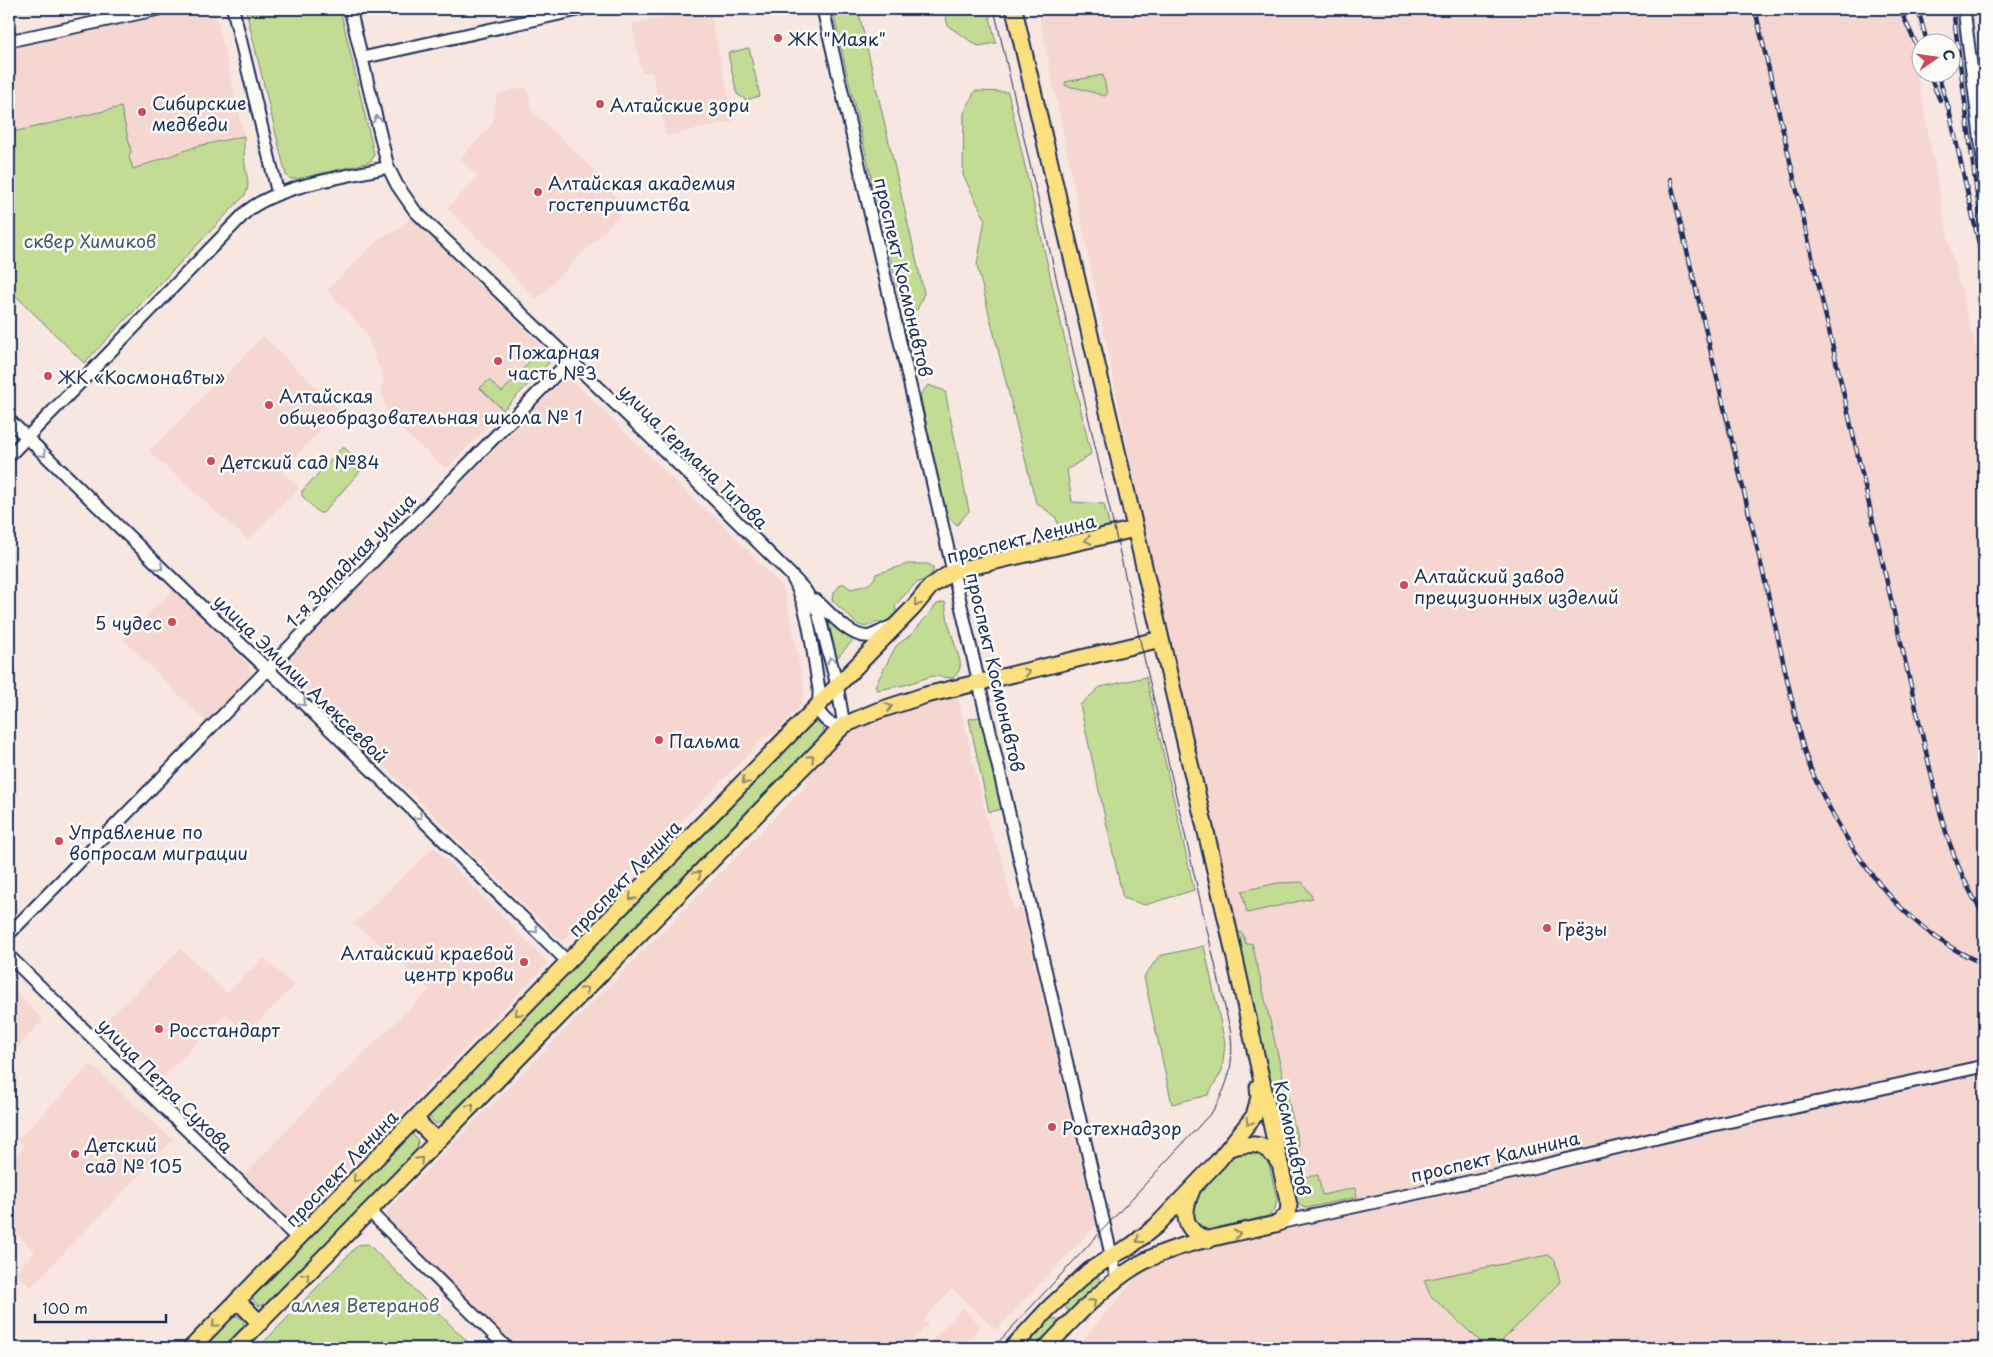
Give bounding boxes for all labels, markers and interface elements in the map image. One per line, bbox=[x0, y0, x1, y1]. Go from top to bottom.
place label: ЖК "Маяк" bbox=[787, 25, 886, 52]
marker: ЖК "Маяк" bbox=[772, 32, 784, 44]
north arrow bbox=[1910, 32, 1960, 82]
text: С bbox=[1938, 47, 1961, 62]
place label: Сибирские медведи bbox=[152, 89, 247, 137]
place label: Алтайские зори bbox=[610, 91, 750, 118]
marker: Алтайские зори bbox=[594, 98, 606, 110]
marker: Сибирские медведи bbox=[136, 106, 148, 118]
one-way arrow bbox=[372, 115, 383, 124]
place label: Алтайская академия гостеприимства bbox=[548, 169, 736, 217]
street label: проспект Космонавтов bbox=[868, 174, 940, 380]
marker: Алтайская академия гостеприимства bbox=[532, 186, 544, 198]
park label: сквер Химиков bbox=[24, 227, 156, 254]
place label: Пожарная часть №3 bbox=[508, 338, 600, 386]
marker: Пожарная часть №3 bbox=[492, 355, 504, 367]
place label: ЖК «Космонавты» bbox=[57, 363, 225, 390]
marker: ЖК «Космонавты» bbox=[42, 370, 54, 382]
street label: улица Германа Титова bbox=[613, 377, 776, 535]
place label: Алтайская общеобразовательная школа № 1 bbox=[279, 382, 583, 430]
marker: Алтайская общеобразовательная школа № 1 bbox=[263, 399, 275, 411]
one-way arrow bbox=[38, 448, 47, 457]
place label: Детский сад №84 bbox=[220, 448, 380, 475]
marker: Детский сад №84 bbox=[205, 455, 217, 467]
street label: 1-я Западная улица bbox=[279, 486, 422, 633]
street label: проспект Ленина bbox=[943, 506, 1099, 570]
one-way arrow bbox=[1083, 534, 1092, 545]
one-way arrow bbox=[154, 561, 163, 570]
place label: Алтайский завод прецизионных изделий bbox=[1414, 562, 1619, 610]
street label: проспект Космонавтов bbox=[960, 569, 1032, 775]
marker: Алтайский завод прецизионных изделий bbox=[1398, 579, 1410, 591]
street label: улица Эмилии Алексеевой bbox=[208, 587, 394, 769]
one-way arrow bbox=[915, 597, 923, 606]
place label: 5 чудес bbox=[95, 609, 162, 636]
marker: 5 чудес bbox=[166, 616, 178, 628]
one-way arrow bbox=[826, 656, 837, 665]
one-way arrow bbox=[1022, 667, 1031, 678]
one-way arrow bbox=[297, 697, 306, 706]
one-way arrow bbox=[885, 702, 893, 712]
place label: Пальма bbox=[669, 727, 740, 754]
marker: Пальма bbox=[653, 734, 665, 746]
one-way arrow bbox=[806, 754, 815, 763]
one-way arrow bbox=[742, 775, 751, 784]
one-way arrow bbox=[413, 810, 422, 819]
street label: проспект Ленина bbox=[561, 813, 687, 943]
place label: Управление по вопросам миграции bbox=[69, 818, 248, 866]
marker: Управление по вопросам миграции bbox=[53, 835, 65, 847]
one-way arrow bbox=[692, 871, 701, 880]
one-way arrow bbox=[628, 891, 637, 900]
place label: Грёзы bbox=[1557, 915, 1607, 942]
marker: Грёзы bbox=[1541, 922, 1553, 934]
one-way arrow bbox=[529, 924, 538, 933]
place label: Алтайский краевой центр крови bbox=[341, 939, 514, 987]
marker: Алтайский краевой центр крови bbox=[518, 956, 530, 968]
one-way arrow bbox=[579, 987, 588, 996]
one-way arrow bbox=[515, 1008, 524, 1017]
street label: улица Петра Сухова bbox=[92, 1011, 240, 1159]
place label: Росстандарт bbox=[169, 1016, 281, 1043]
marker: Росстандарт bbox=[153, 1023, 165, 1035]
street label: Космонавтов bbox=[1268, 1078, 1318, 1198]
street label: проспект Ленина bbox=[278, 1103, 404, 1233]
one-way arrow bbox=[465, 1103, 474, 1112]
place label: Ростехнадзор bbox=[1062, 1114, 1182, 1141]
one-way arrow bbox=[1246, 1117, 1256, 1126]
marker: Ростехнадзор bbox=[1046, 1121, 1058, 1133]
street label: проспект Калинина bbox=[1408, 1123, 1583, 1189]
place label: Детский сад № 105 bbox=[84, 1131, 182, 1179]
marker: Детский сад № 105 bbox=[69, 1148, 81, 1160]
one-way arrow bbox=[414, 1156, 423, 1165]
one-way arrow bbox=[353, 1173, 362, 1182]
one-way arrow bbox=[1232, 1229, 1241, 1240]
one-way arrow bbox=[1135, 1234, 1145, 1243]
one-way arrow bbox=[300, 1272, 309, 1281]
park label: аллея Ветеранов bbox=[291, 1291, 439, 1318]
scale bar bbox=[35, 1292, 166, 1324]
text: 100 m bbox=[42, 1296, 88, 1319]
one-way arrow bbox=[1087, 1298, 1096, 1307]
one-way arrow bbox=[212, 1319, 221, 1328]

